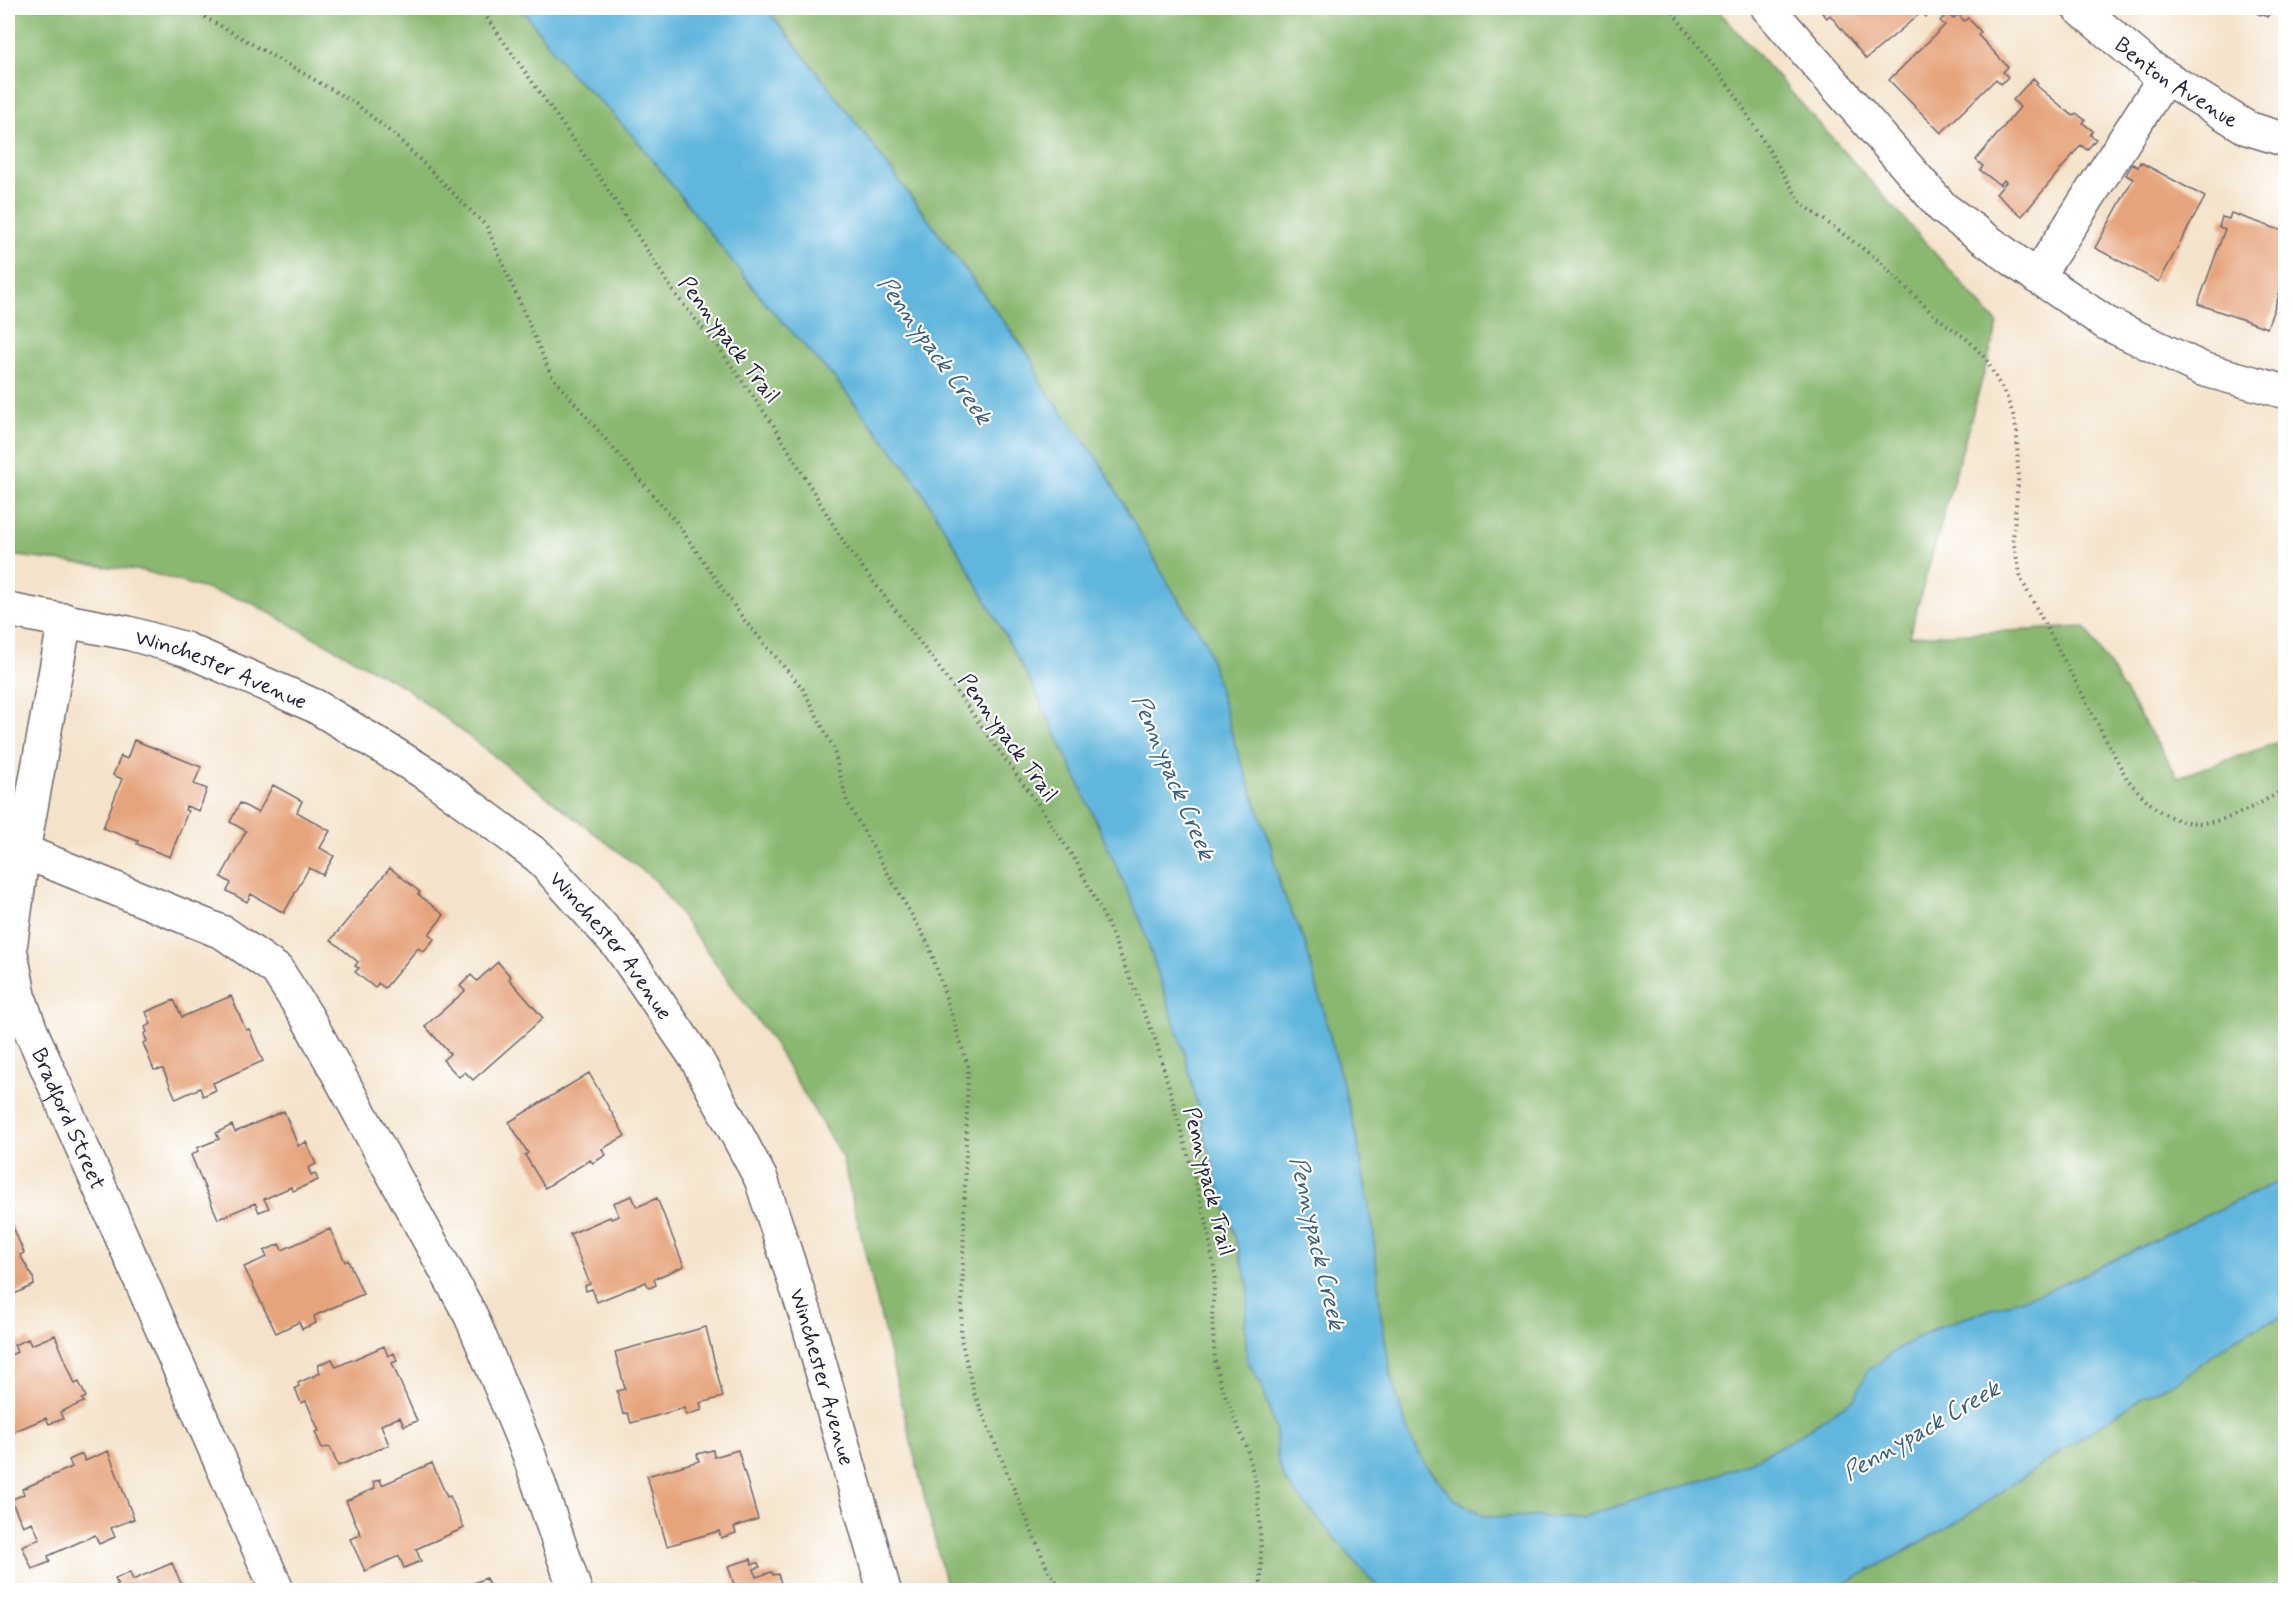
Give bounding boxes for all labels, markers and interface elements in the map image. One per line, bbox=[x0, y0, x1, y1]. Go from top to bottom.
street label: Benton Avenue bbox=[2108, 31, 2243, 135]
water label: Pennypack Creek bbox=[869, 270, 999, 433]
street label: Pennypack Trail bbox=[671, 271, 785, 409]
street label: Winchester Avenue bbox=[132, 624, 311, 717]
street label: Pennypack Trail bbox=[951, 668, 1063, 808]
water label: Pennypack Creek bbox=[1124, 690, 1222, 867]
street label: Winchester Avenue bbox=[542, 866, 678, 1026]
street label: Bradford Street bbox=[24, 1044, 111, 1195]
street label: Pennypack Trail bbox=[1176, 1104, 1240, 1259]
water label: Pennypack Creek bbox=[1282, 1154, 1352, 1335]
street label: Winchester Avenue bbox=[782, 1285, 860, 1469]
water label: Pennypack Creek bbox=[1838, 1373, 2007, 1489]

